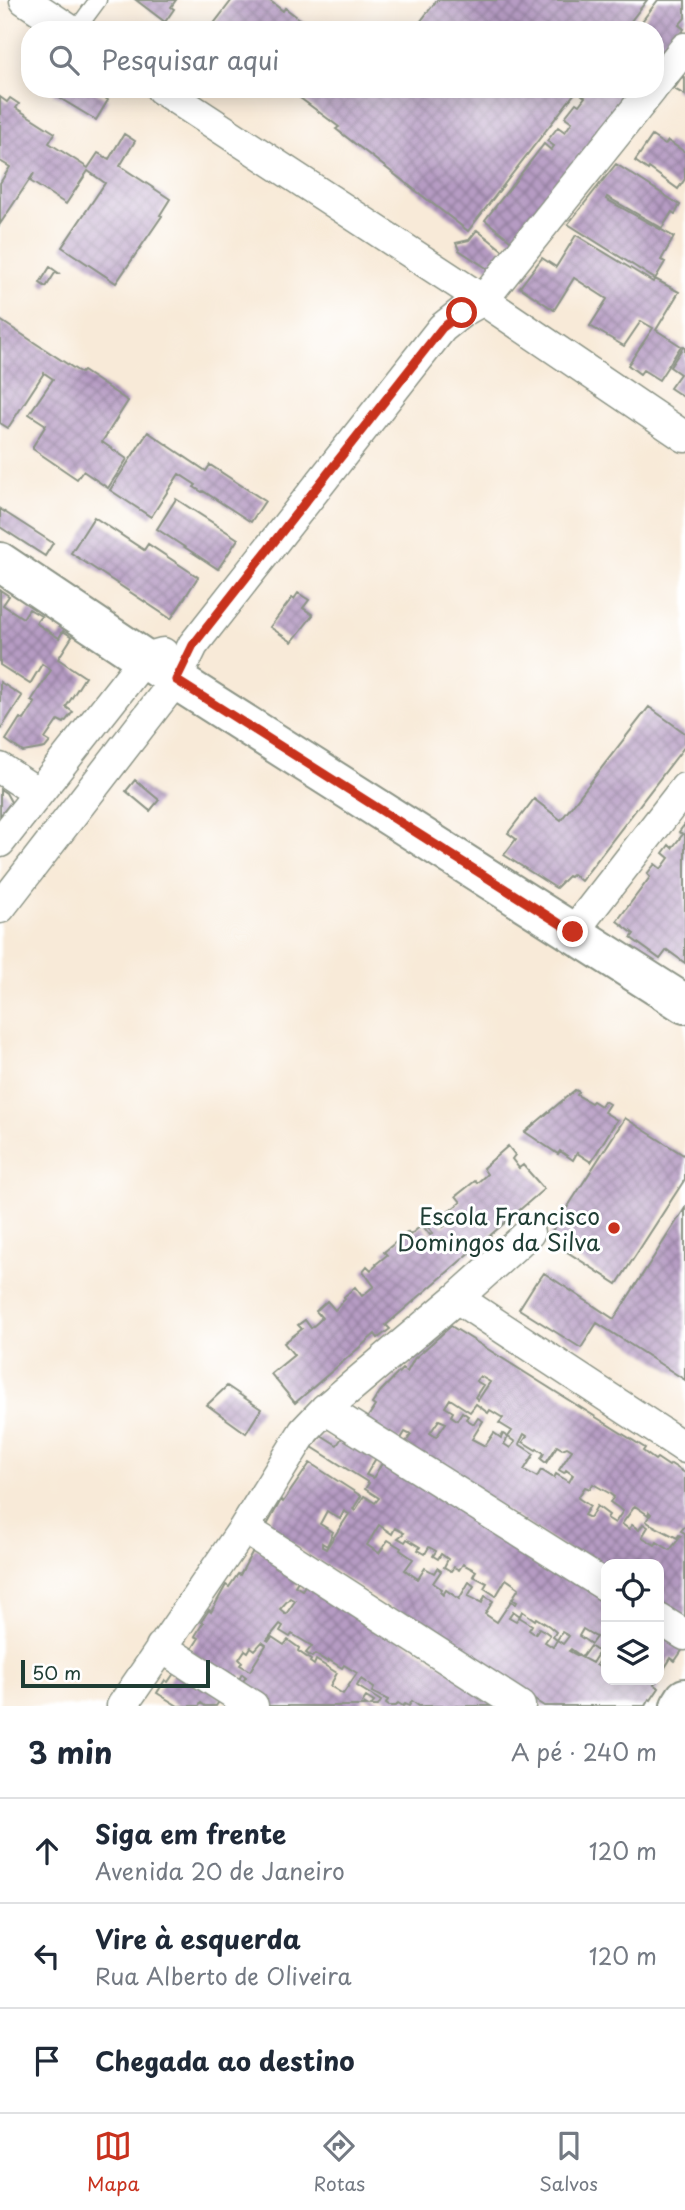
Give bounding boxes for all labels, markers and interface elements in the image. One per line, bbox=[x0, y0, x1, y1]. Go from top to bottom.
search box bbox=[21, 21, 664, 98]
text: Pesquisar aqui bbox=[101, 40, 279, 79]
icon: search bbox=[45, 41, 83, 79]
route start bbox=[446, 297, 477, 328]
route end bbox=[557, 916, 588, 947]
place label: Escola Francisco Domingos da Silva bbox=[397, 1198, 600, 1259]
marker: Escola Francisco Domingos da Silva bbox=[606, 1220, 622, 1236]
map controls bbox=[601, 1559, 664, 1685]
button: locate bbox=[601, 1559, 664, 1622]
button: layers bbox=[601, 1622, 664, 1685]
scale bar bbox=[21, 1657, 210, 1689]
text: 50 m bbox=[32, 1658, 81, 1686]
text: 3 min bbox=[28, 1729, 113, 1774]
text: A pé · 240 m bbox=[511, 1734, 657, 1769]
text: Siga em frente bbox=[95, 1814, 286, 1853]
icon: ahead bbox=[28, 1832, 66, 1870]
text: 120 m bbox=[589, 1833, 657, 1868]
text: Avenida 20 de Janeiro bbox=[95, 1853, 345, 1888]
text: Vire à esquerda bbox=[95, 1919, 301, 1958]
icon: left bbox=[28, 1937, 66, 1975]
text: 120 m bbox=[589, 1938, 657, 1973]
text: Rua Alberto de Oliveira bbox=[95, 1958, 352, 1993]
text: Chegada ao destino bbox=[95, 2041, 354, 2080]
icon: arrive bbox=[28, 2042, 66, 2080]
tab: Mapa bbox=[87, 2127, 139, 2197]
tab: Rotas bbox=[314, 2127, 365, 2197]
tab: Salvos bbox=[539, 2127, 598, 2197]

